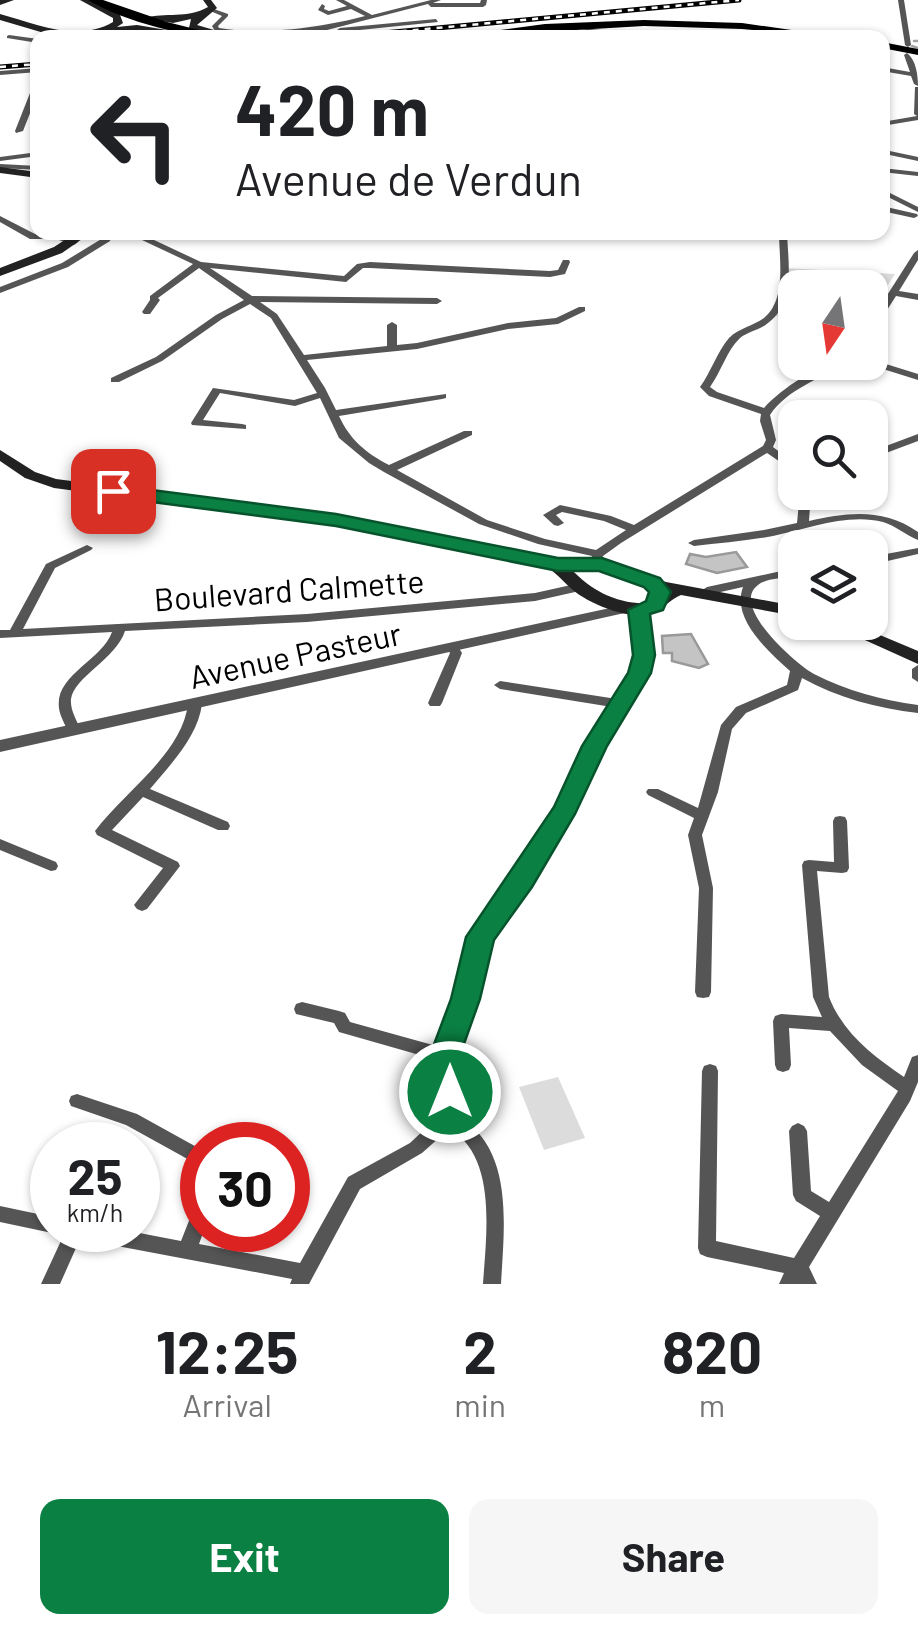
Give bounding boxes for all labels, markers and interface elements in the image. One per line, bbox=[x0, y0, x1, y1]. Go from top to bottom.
text: 420 m bbox=[235, 66, 429, 150]
icon: left bbox=[70, 70, 200, 200]
text: Avenue de Verdun bbox=[235, 151, 582, 205]
north arrow bbox=[778, 270, 888, 380]
map controls bbox=[778, 270, 888, 640]
button: search bbox=[778, 400, 888, 510]
pin bbox=[71, 449, 156, 534]
icon: arrive bbox=[86, 464, 141, 519]
button: layers bbox=[778, 530, 888, 640]
street label: Boulevard Calmette bbox=[152, 561, 426, 617]
street label: Avenue Pasteur bbox=[186, 613, 405, 695]
position arrow bbox=[398, 1040, 502, 1144]
speed limit sign: 30 bbox=[180, 1122, 310, 1252]
text: 25 bbox=[68, 1145, 122, 1205]
text: km/h bbox=[67, 1197, 123, 1227]
text: 12:25 bbox=[156, 1314, 298, 1386]
text: 2 bbox=[463, 1314, 497, 1386]
text: 820 bbox=[662, 1314, 762, 1386]
text: Arrival bbox=[182, 1385, 272, 1423]
text: min bbox=[454, 1385, 506, 1423]
text: m bbox=[699, 1385, 725, 1423]
button: Exit bbox=[40, 1499, 449, 1614]
button: Share bbox=[469, 1499, 878, 1614]

